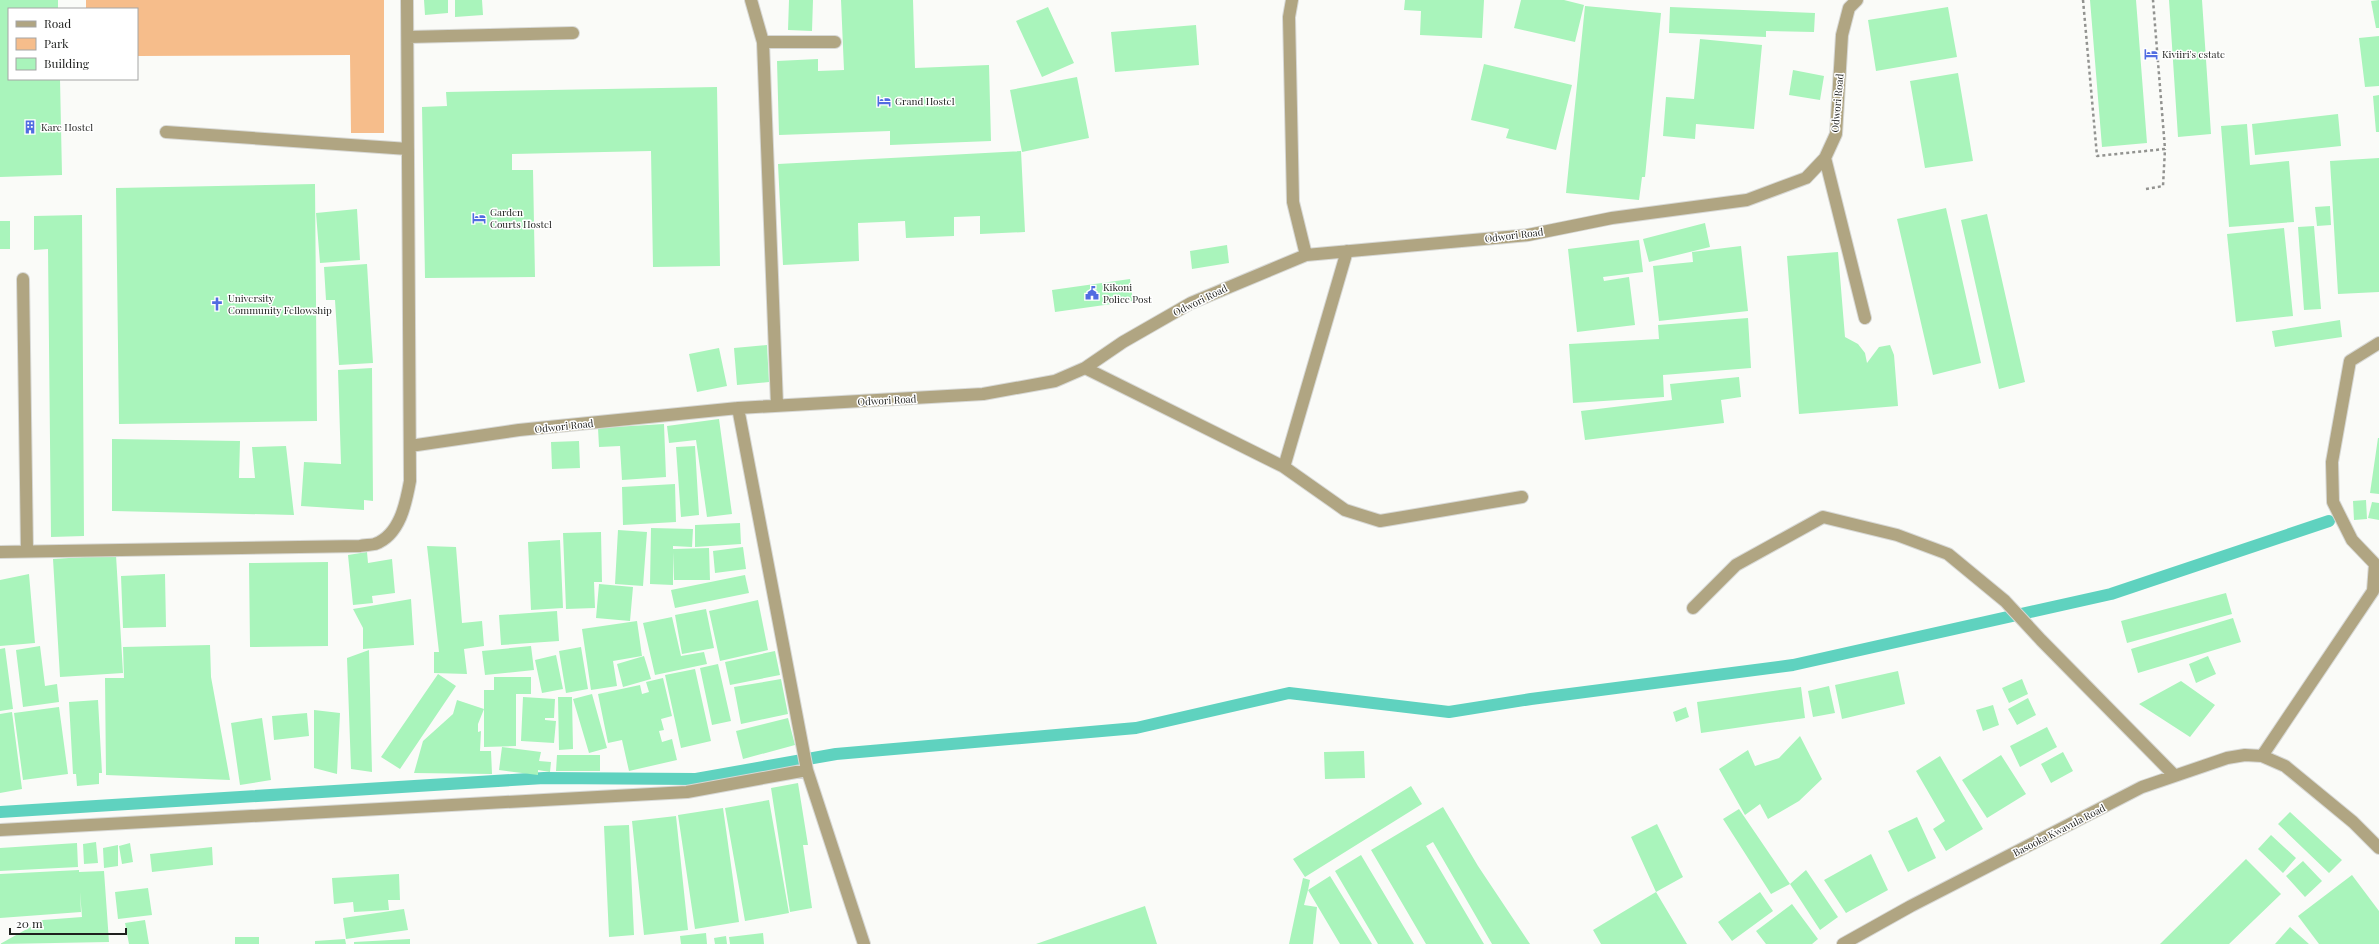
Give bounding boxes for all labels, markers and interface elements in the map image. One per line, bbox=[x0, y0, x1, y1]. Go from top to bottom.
legend bbox=[8, 8, 138, 80]
text: Road bbox=[44, 15, 71, 31]
text: Park bbox=[44, 35, 69, 51]
hotel icon: Kiviiri's estate bbox=[2143, 46, 2159, 62]
place label: Kiviiri's estate bbox=[2162, 47, 2225, 61]
text: Building bbox=[44, 55, 90, 71]
street label: Odwori Road bbox=[1827, 73, 1847, 133]
hotel icon: Grand Hostel bbox=[876, 93, 892, 109]
place label: Grand Hostel bbox=[895, 94, 955, 108]
building icon: Kare Hostel bbox=[22, 119, 38, 135]
place label: Kare Hostel bbox=[41, 120, 93, 134]
place label: Garden Courts Hostel bbox=[490, 205, 552, 231]
hotel icon: Garden Courts Hostel bbox=[471, 210, 487, 226]
street label: Odwori Road bbox=[1484, 224, 1544, 246]
place label: Kikoni Police Post bbox=[1103, 280, 1152, 306]
street label: Odwori Road bbox=[1170, 281, 1230, 319]
public building icon: Kikoni Police Post bbox=[1084, 285, 1100, 301]
place label: University Community Fellowship bbox=[228, 291, 332, 317]
church icon: University Community Fellowship bbox=[209, 296, 225, 312]
street label: Odwori Road bbox=[857, 391, 917, 409]
street label: Odwori Road bbox=[534, 416, 594, 436]
street label: Basooka Kwavula Road bbox=[2010, 801, 2108, 859]
scale bar bbox=[10, 910, 126, 936]
text: 20 m bbox=[16, 915, 43, 931]

